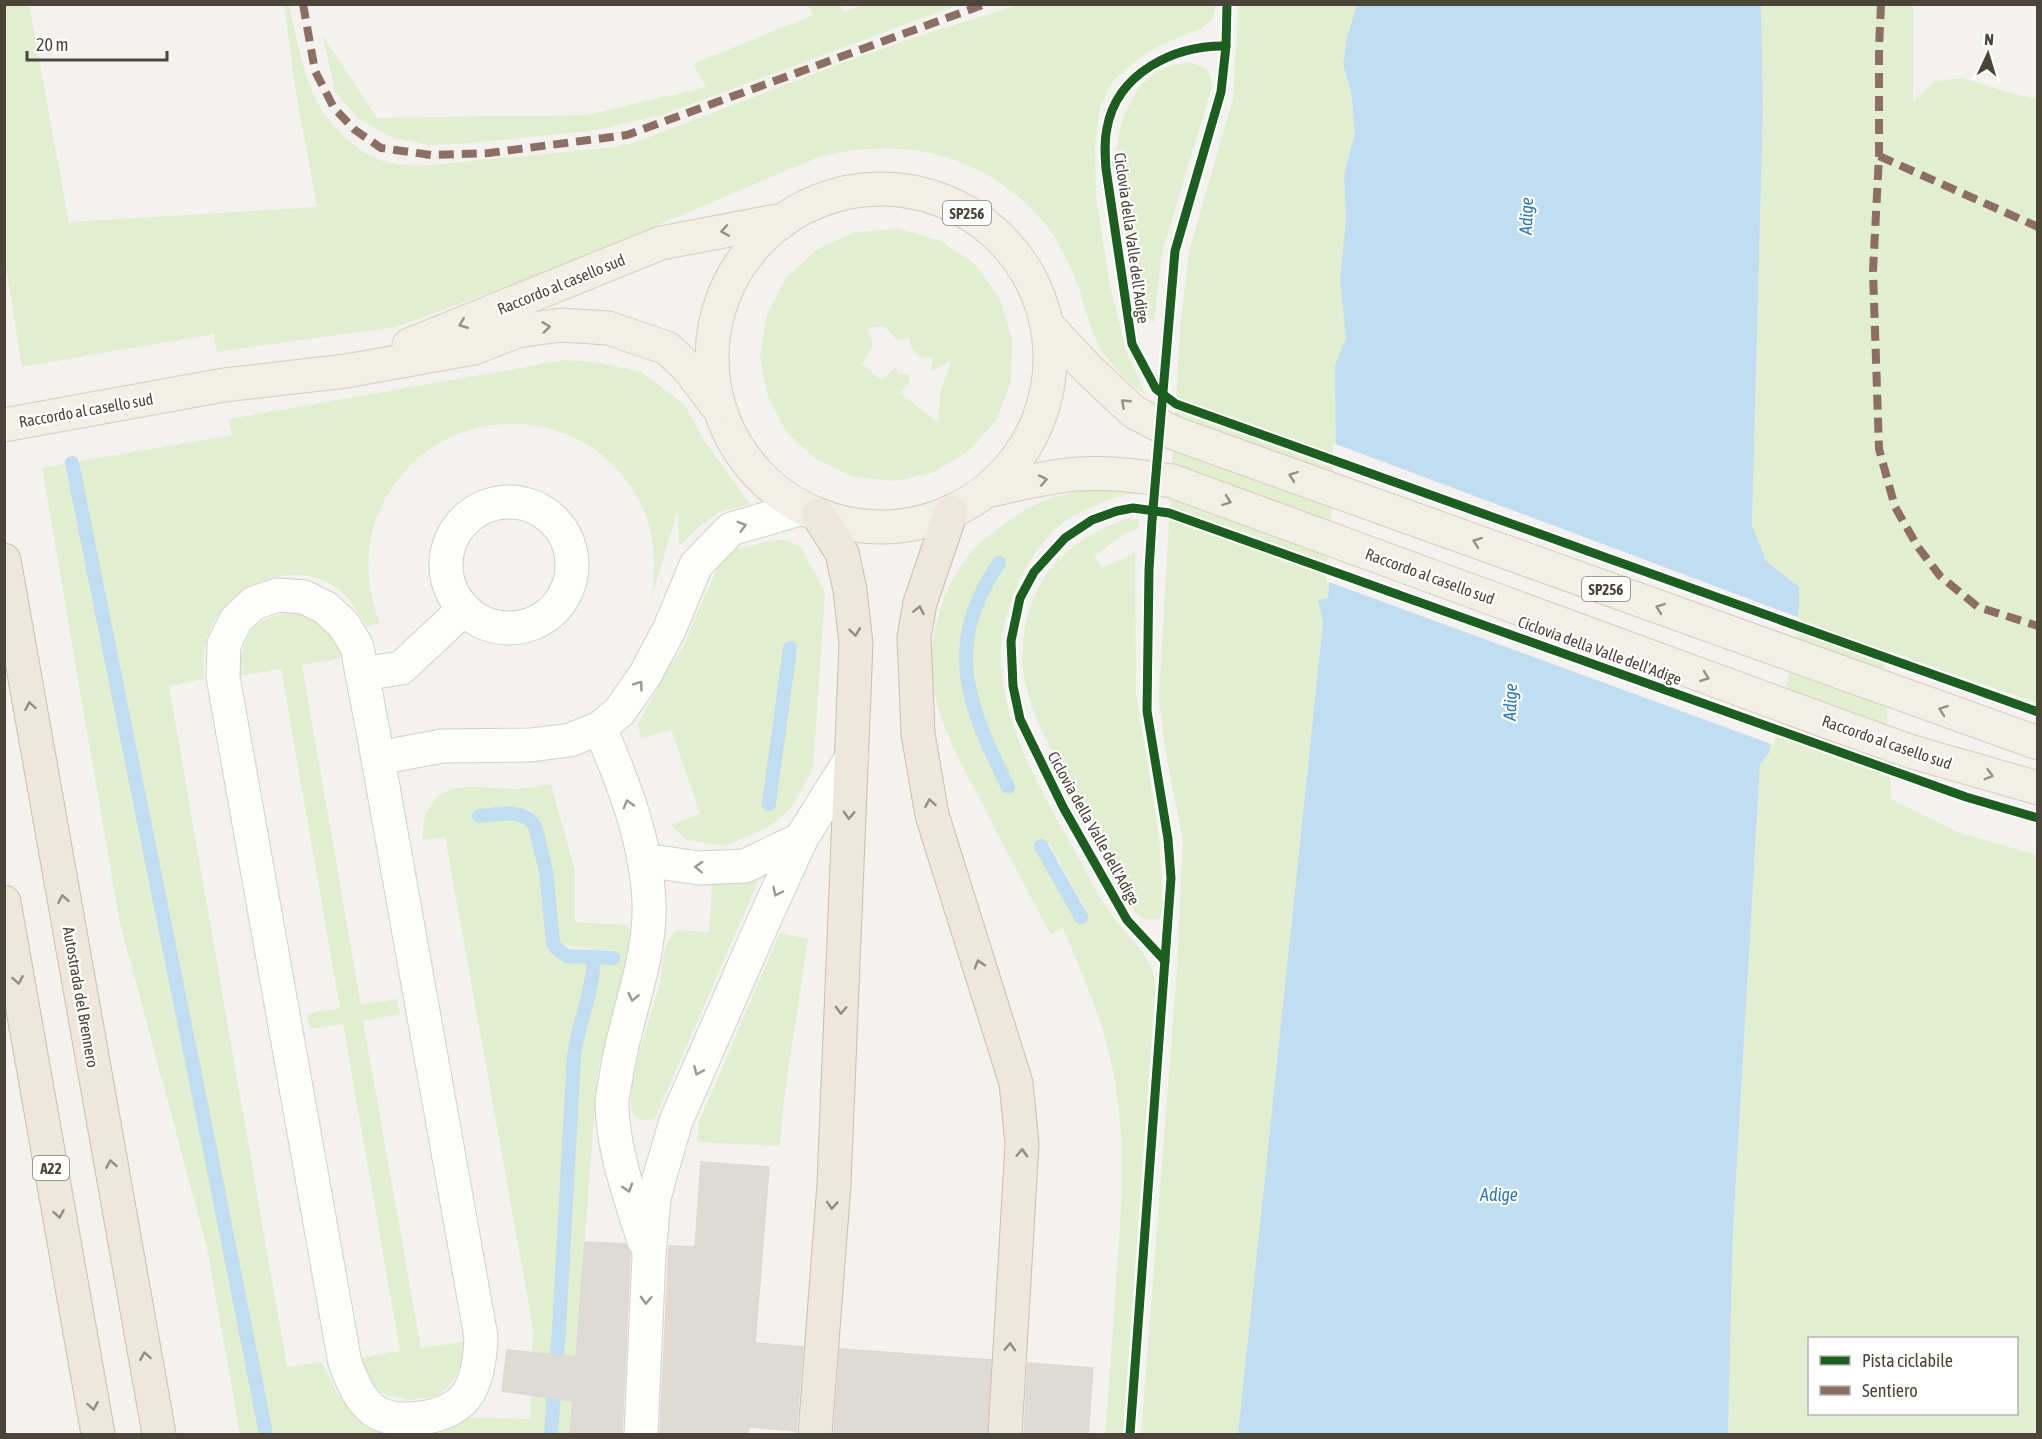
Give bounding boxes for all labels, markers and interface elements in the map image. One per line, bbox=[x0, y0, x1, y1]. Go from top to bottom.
scale bar bbox=[27, 24, 166, 62]
north arrow bbox=[1958, 24, 2018, 84]
text: N bbox=[1984, 30, 1994, 48]
text: 20 m bbox=[36, 34, 68, 55]
street label: Ciclovia della Valle dell'Adige bbox=[1110, 151, 1153, 325]
water label: Adige bbox=[1515, 197, 1537, 236]
road number: SP256 bbox=[943, 201, 991, 225]
one-way arrow bbox=[721, 224, 731, 237]
street label: Raccordo al casello sud bbox=[495, 250, 627, 318]
one-way arrow bbox=[459, 317, 470, 329]
one-way arrow bbox=[542, 322, 551, 334]
street label: Raccordo al casello sud bbox=[17, 389, 155, 431]
one-way arrow bbox=[1121, 399, 1131, 410]
one-way arrow bbox=[1289, 471, 1299, 484]
one-way arrow bbox=[1038, 474, 1048, 487]
one-way arrow bbox=[1221, 494, 1231, 507]
one-way arrow bbox=[736, 521, 747, 533]
one-way arrow bbox=[1472, 537, 1483, 550]
street label: Raccordo al casello sud bbox=[1363, 544, 1497, 608]
road number: SP256 bbox=[1582, 577, 1630, 601]
one-way arrow bbox=[1655, 603, 1666, 616]
one-way arrow bbox=[912, 605, 925, 615]
street label: Ciclovia della Valle dell'Adige bbox=[1516, 612, 1684, 689]
one-way arrow bbox=[848, 627, 861, 636]
one-way arrow bbox=[1699, 670, 1710, 682]
one-way arrow bbox=[631, 680, 642, 691]
water label: Adige bbox=[1499, 683, 1521, 722]
one-way arrow bbox=[24, 702, 37, 712]
one-way arrow bbox=[1938, 704, 1948, 717]
street label: Raccordo al casello sud bbox=[1820, 711, 1954, 773]
street label: Ciclovia della Valle dell'Adige bbox=[1043, 748, 1144, 908]
one-way arrow bbox=[1983, 768, 1994, 780]
one-way arrow bbox=[623, 799, 635, 810]
one-way arrow bbox=[924, 799, 937, 809]
one-way arrow bbox=[843, 811, 856, 820]
one-way arrow bbox=[694, 860, 703, 873]
one-way arrow bbox=[772, 886, 784, 897]
one-way arrow bbox=[57, 894, 70, 904]
street label: Autostrada del Brennero bbox=[60, 925, 102, 1069]
one-way arrow bbox=[973, 959, 986, 970]
one-way arrow bbox=[11, 975, 24, 985]
one-way arrow bbox=[627, 992, 640, 1002]
one-way arrow bbox=[835, 1006, 848, 1015]
one-way arrow bbox=[693, 1064, 705, 1075]
one-way arrow bbox=[1015, 1148, 1028, 1157]
road number: A22 bbox=[33, 1156, 69, 1180]
one-way arrow bbox=[105, 1160, 118, 1170]
one-way arrow bbox=[620, 1183, 633, 1193]
water label: Adige bbox=[1479, 1184, 1518, 1205]
one-way arrow bbox=[826, 1201, 839, 1210]
one-way arrow bbox=[52, 1208, 65, 1218]
one-way arrow bbox=[640, 1295, 653, 1304]
legend bbox=[1808, 1337, 2018, 1415]
one-way arrow bbox=[1004, 1343, 1017, 1352]
text: Pista ciclabile bbox=[1862, 1350, 1953, 1371]
one-way arrow bbox=[139, 1352, 152, 1362]
text: Sentiero bbox=[1862, 1380, 1918, 1401]
one-way arrow bbox=[86, 1401, 98, 1410]

